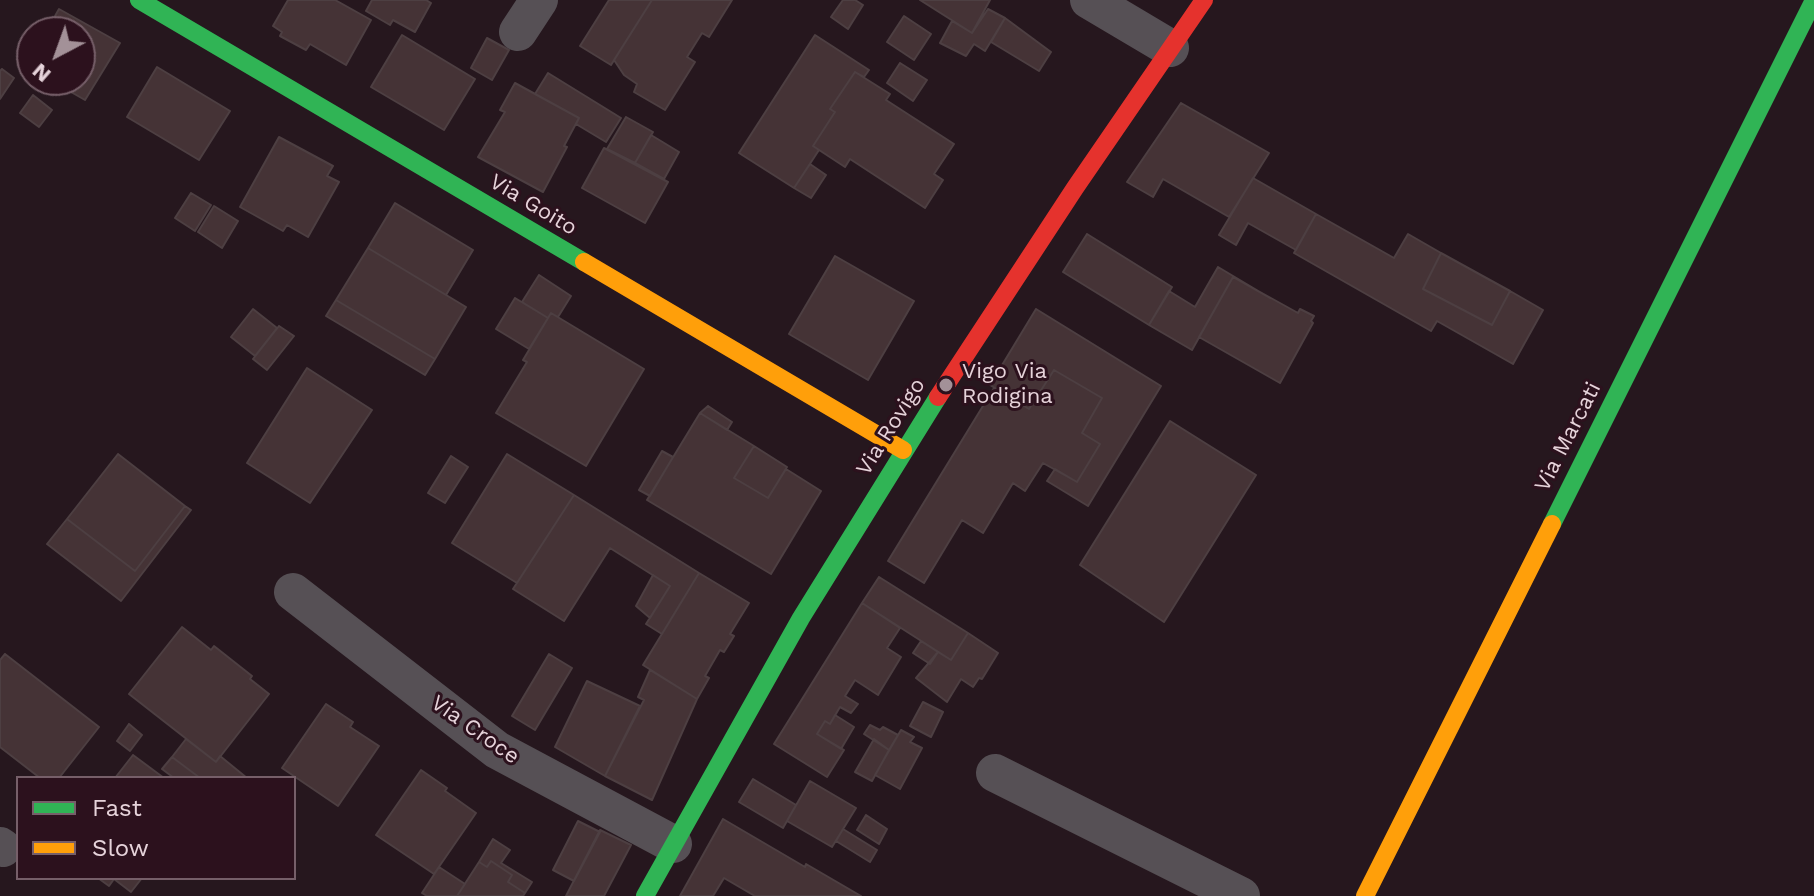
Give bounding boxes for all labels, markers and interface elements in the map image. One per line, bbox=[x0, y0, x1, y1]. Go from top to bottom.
north arrow bbox=[16, 16, 96, 96]
text: N bbox=[27, 58, 56, 88]
street label: Via Goito bbox=[484, 169, 582, 241]
place label: Vigo Via Rodigina bbox=[962, 359, 1053, 410]
street label: Via Rovigo bbox=[851, 373, 931, 481]
marker: Vigo Via Rodigina bbox=[937, 376, 955, 394]
street label: Via Marcati bbox=[1529, 378, 1607, 496]
street label: Via Croce bbox=[426, 690, 524, 770]
legend bbox=[16, 776, 296, 880]
text: Fast bbox=[92, 794, 142, 822]
text: Slow bbox=[92, 834, 149, 862]

